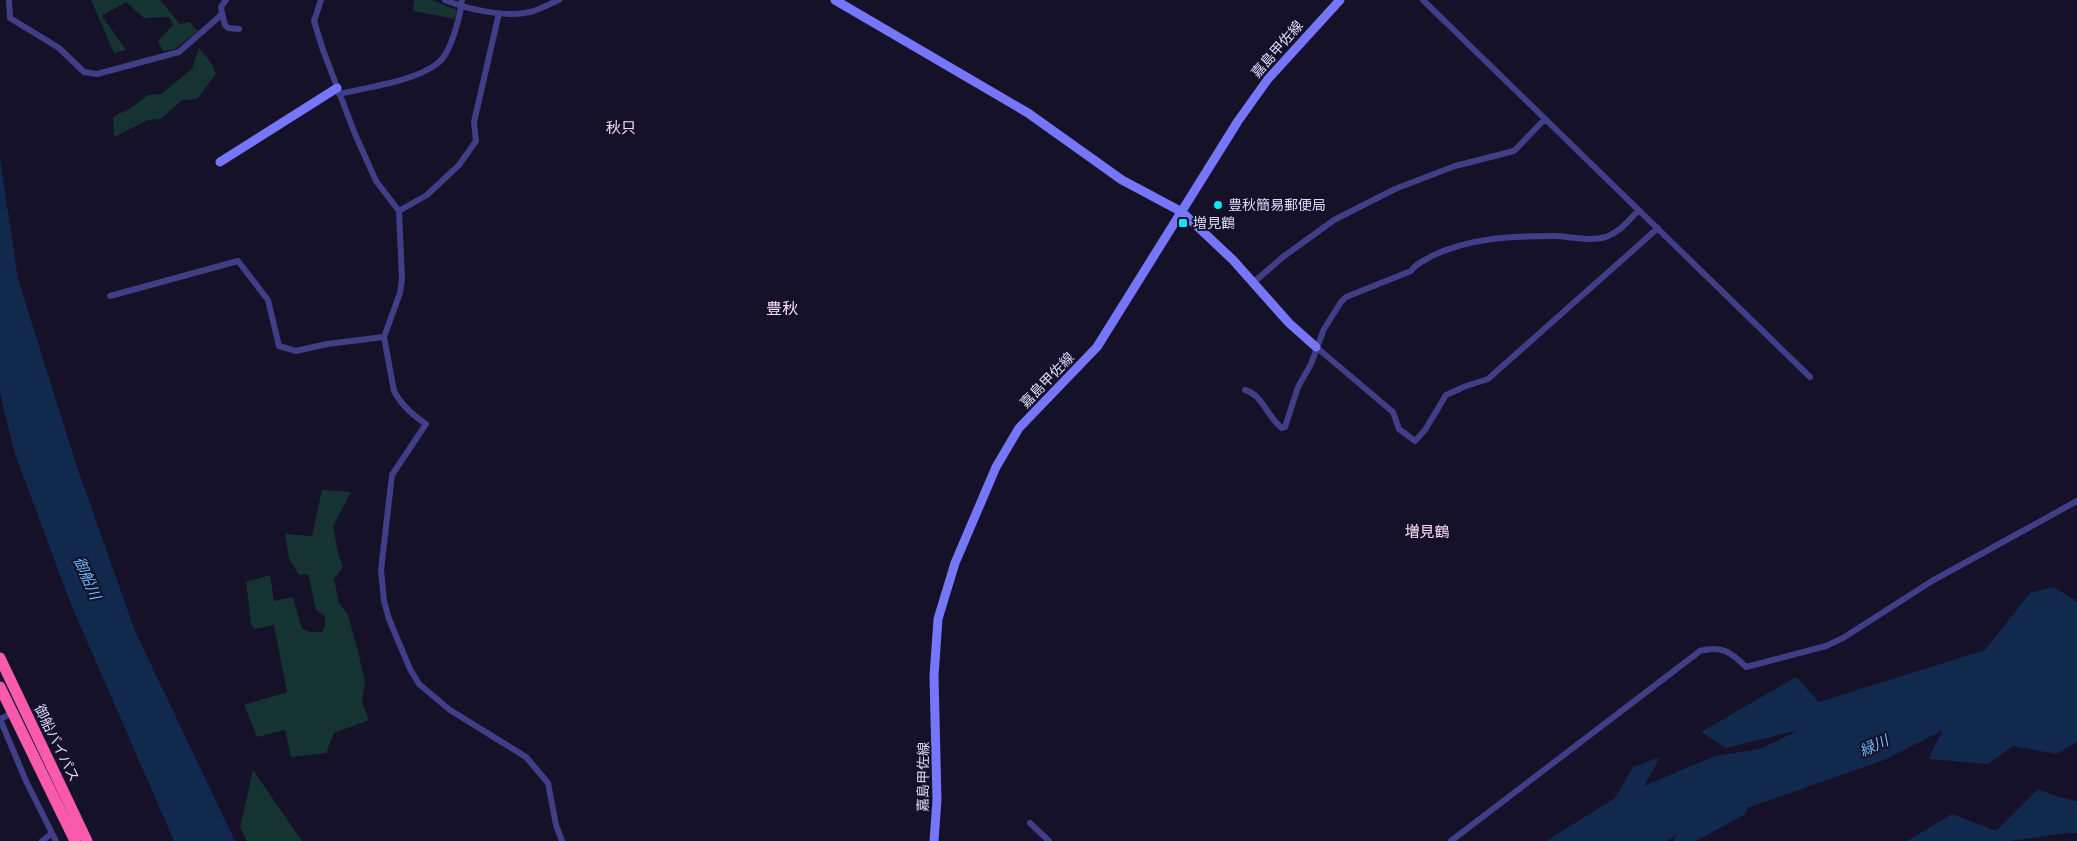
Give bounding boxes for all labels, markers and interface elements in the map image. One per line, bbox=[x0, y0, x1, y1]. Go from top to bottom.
street label: 嘉島甲佐線 bbox=[1247, 17, 1306, 81]
district label: 秋只 bbox=[606, 118, 636, 137]
place label: 豊秋簡易郵便局 bbox=[1228, 196, 1326, 213]
marker: 豊秋簡易郵便局 bbox=[1212, 199, 1224, 211]
place label: 増見鶴 bbox=[1193, 214, 1235, 231]
marker: 増見鶴 bbox=[1177, 217, 1189, 229]
district label: 豊秋 bbox=[766, 298, 798, 318]
street label: 嘉島甲佐線 bbox=[1016, 349, 1077, 411]
district label: 増見鶴 bbox=[1404, 522, 1450, 541]
water label: 御船川 bbox=[70, 553, 106, 604]
street label: 御船バイパス bbox=[31, 701, 83, 784]
water label: 緑川 bbox=[1856, 730, 1893, 760]
street label: 嘉島甲佐線 bbox=[913, 742, 932, 812]

